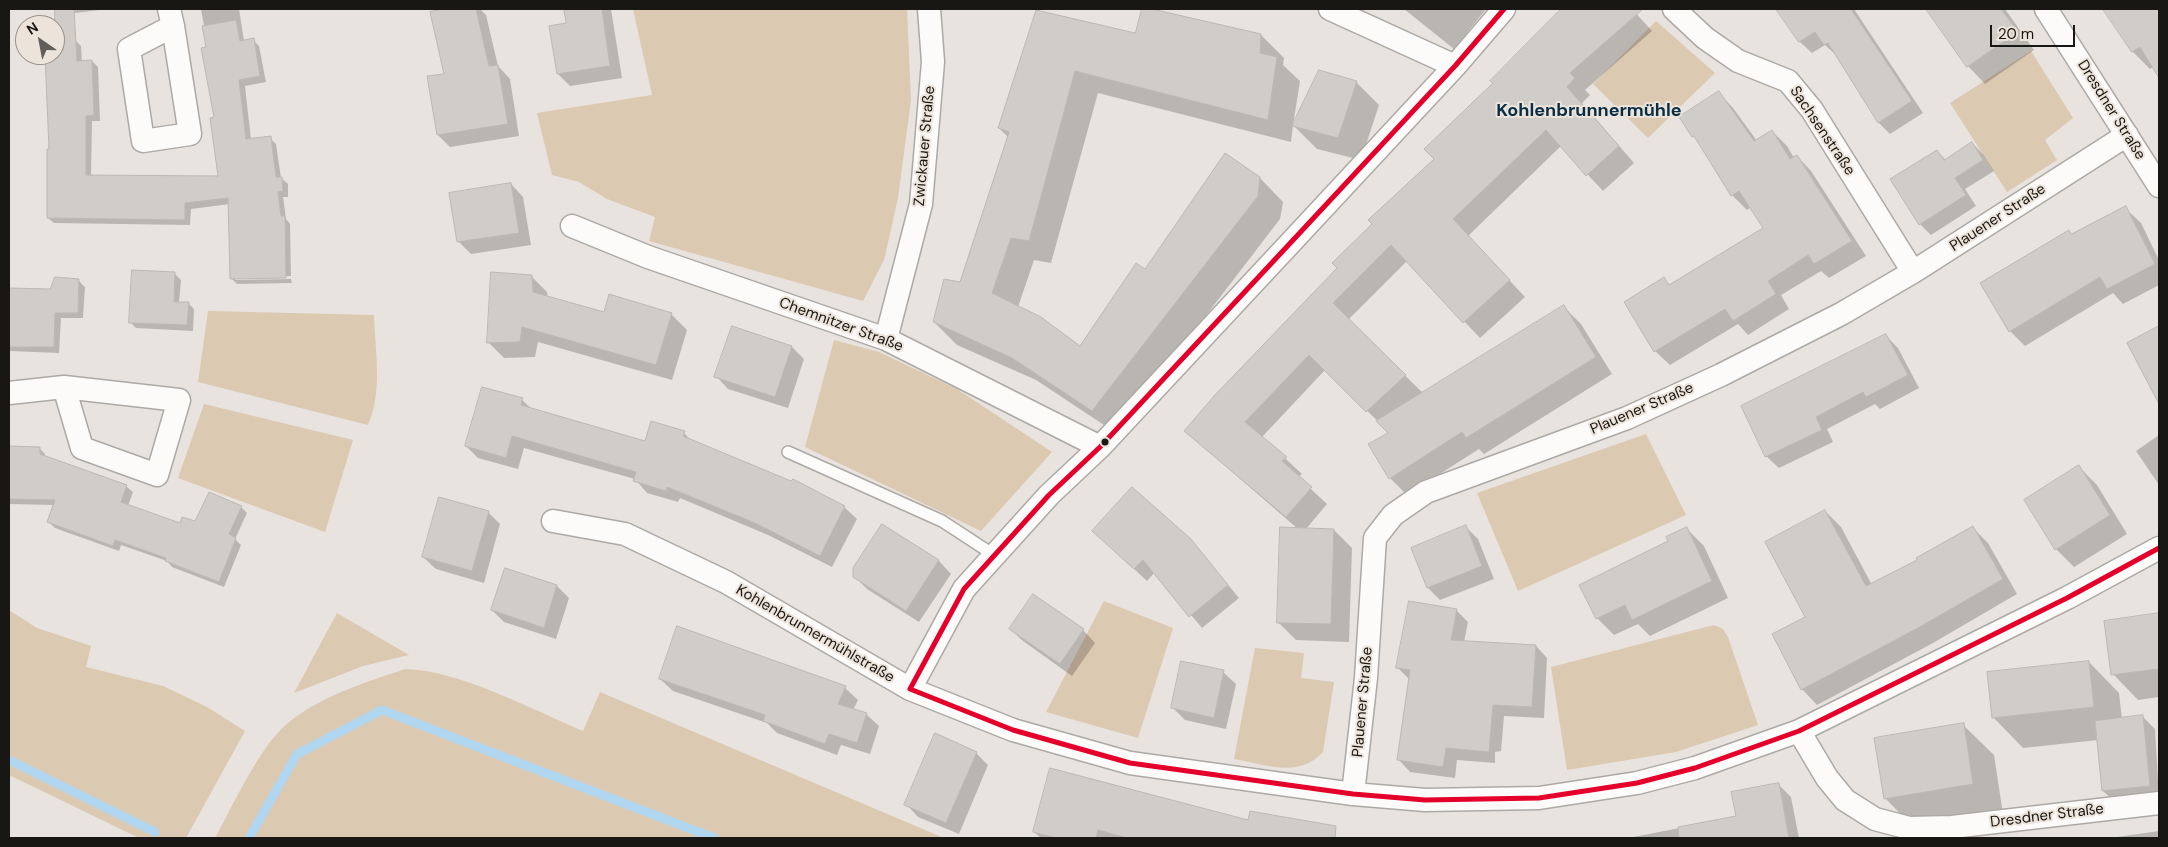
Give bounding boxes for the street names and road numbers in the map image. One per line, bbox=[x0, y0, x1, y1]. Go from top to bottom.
street label: Dresdner Straße bbox=[2073, 57, 2149, 163]
street label: Sachsenstraße bbox=[1786, 83, 1858, 179]
street label: Zwickauer Straße bbox=[911, 85, 939, 207]
street label: Plauener Straße bbox=[1947, 180, 2049, 256]
street label: Chemnitzer Straße bbox=[776, 294, 906, 356]
street label: Plauener Straße bbox=[1588, 379, 1696, 439]
street label: Kohlenbrunnermühlstraße bbox=[733, 581, 897, 687]
street label: Plauener Straße bbox=[1349, 646, 1377, 758]
street label: Dresdner Straße bbox=[1989, 800, 2105, 832]

